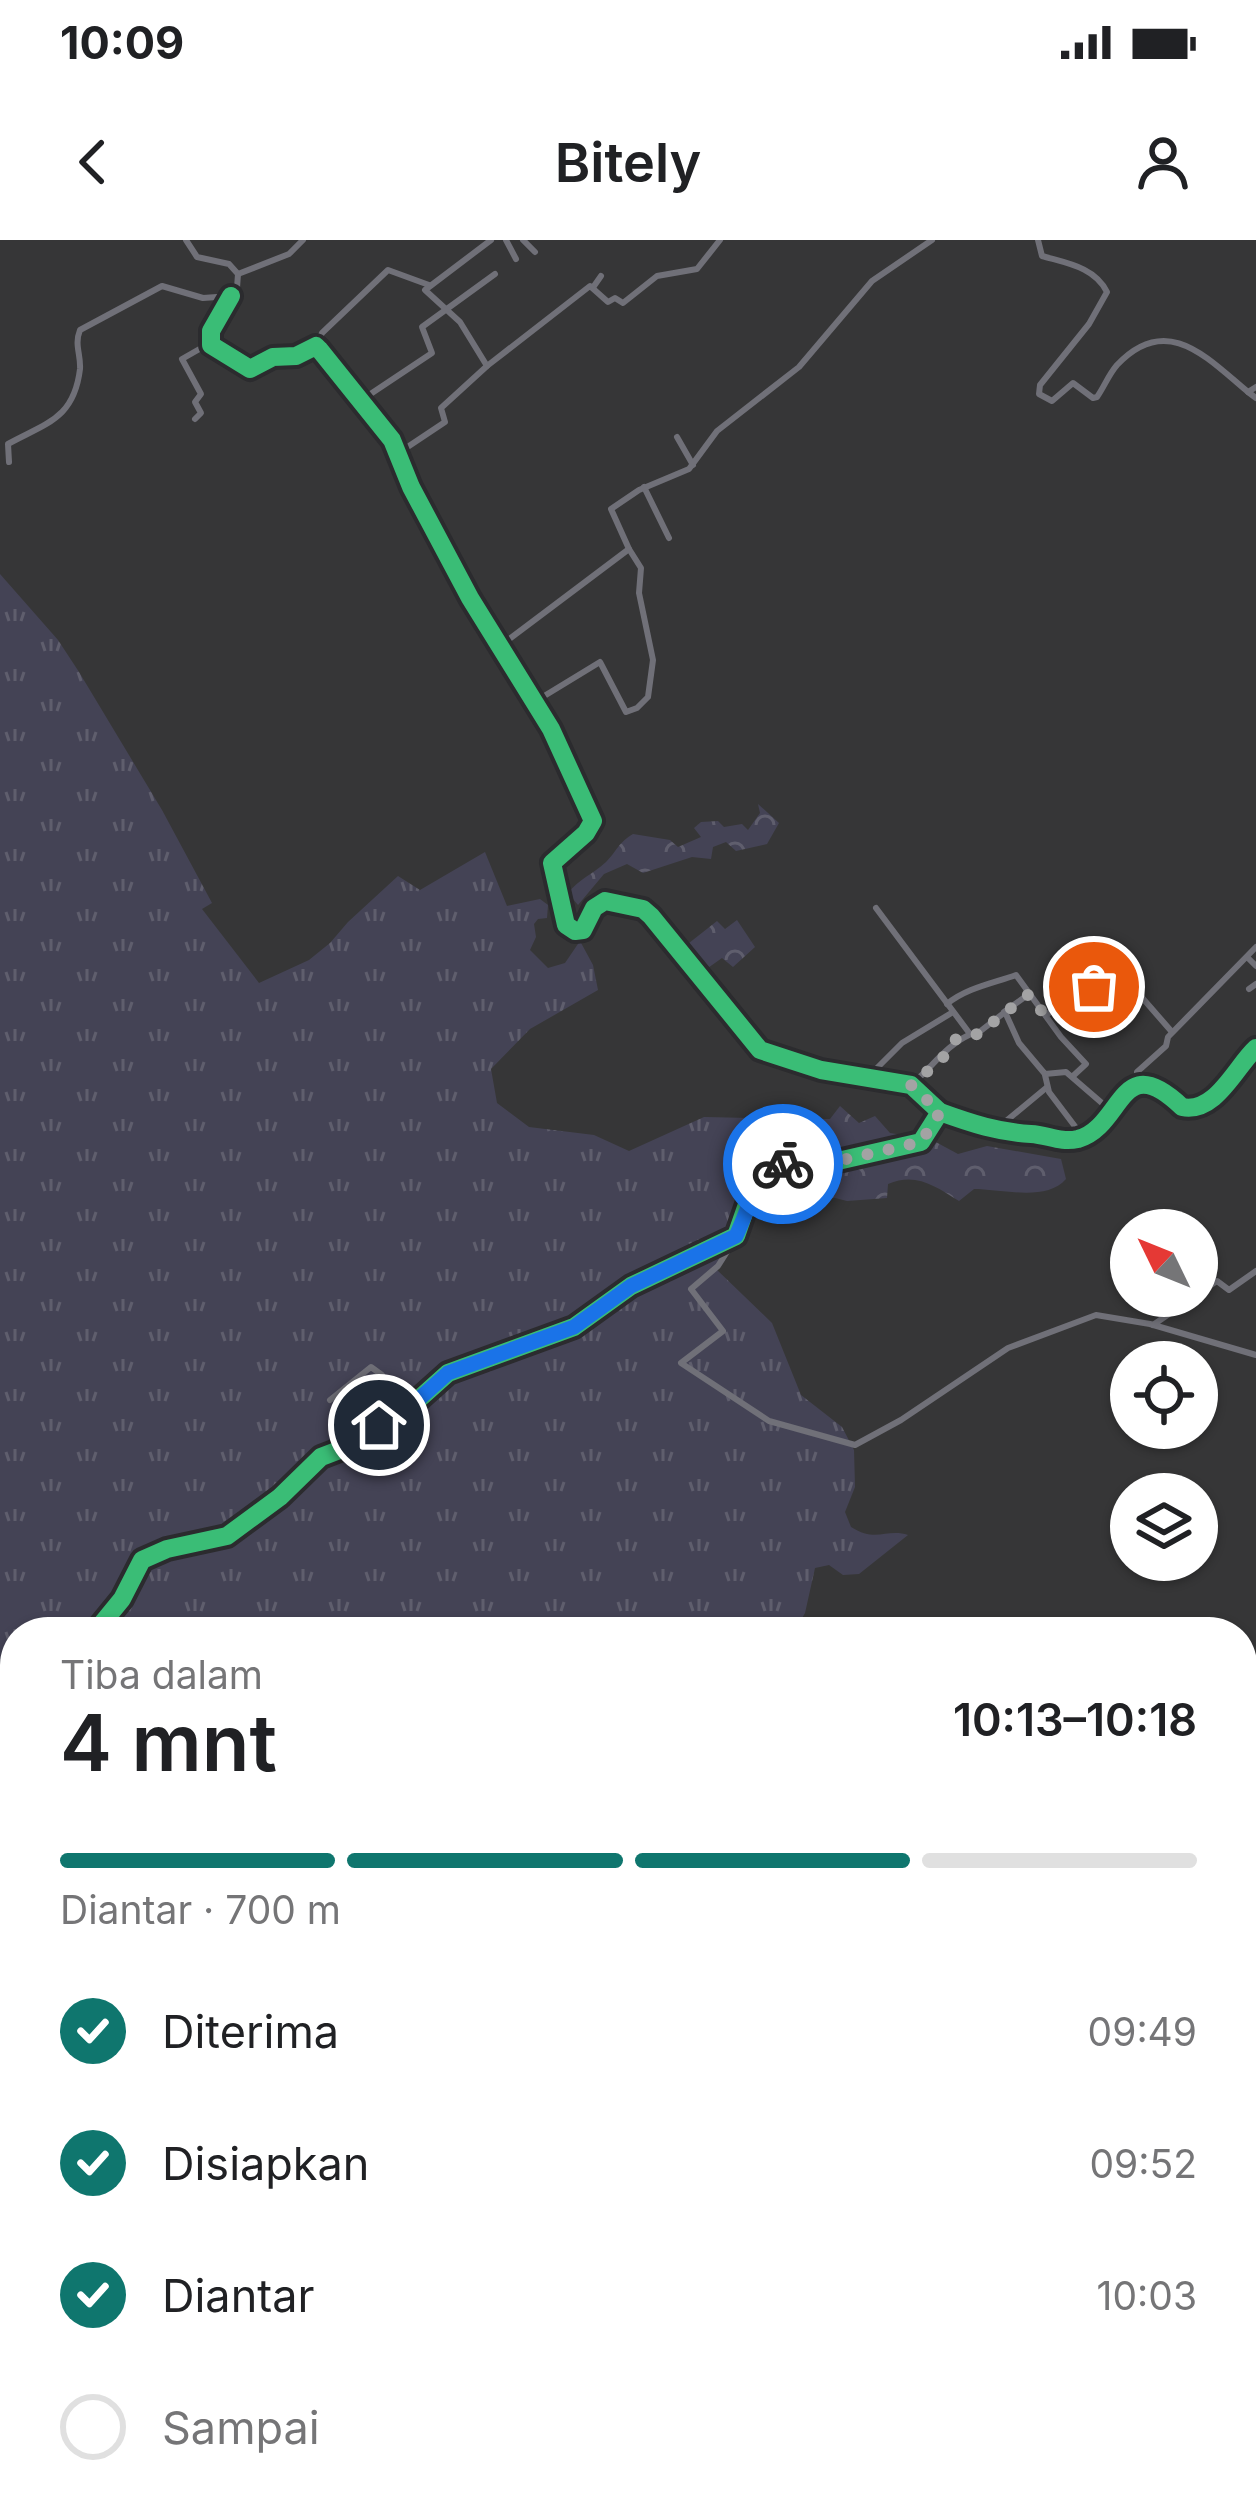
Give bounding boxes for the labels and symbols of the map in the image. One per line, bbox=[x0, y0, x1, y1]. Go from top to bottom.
pin bbox=[1043, 936, 1145, 1038]
courier bbox=[723, 1104, 843, 1224]
north arrow bbox=[1110, 1209, 1218, 1317]
pin bbox=[328, 1374, 430, 1476]

